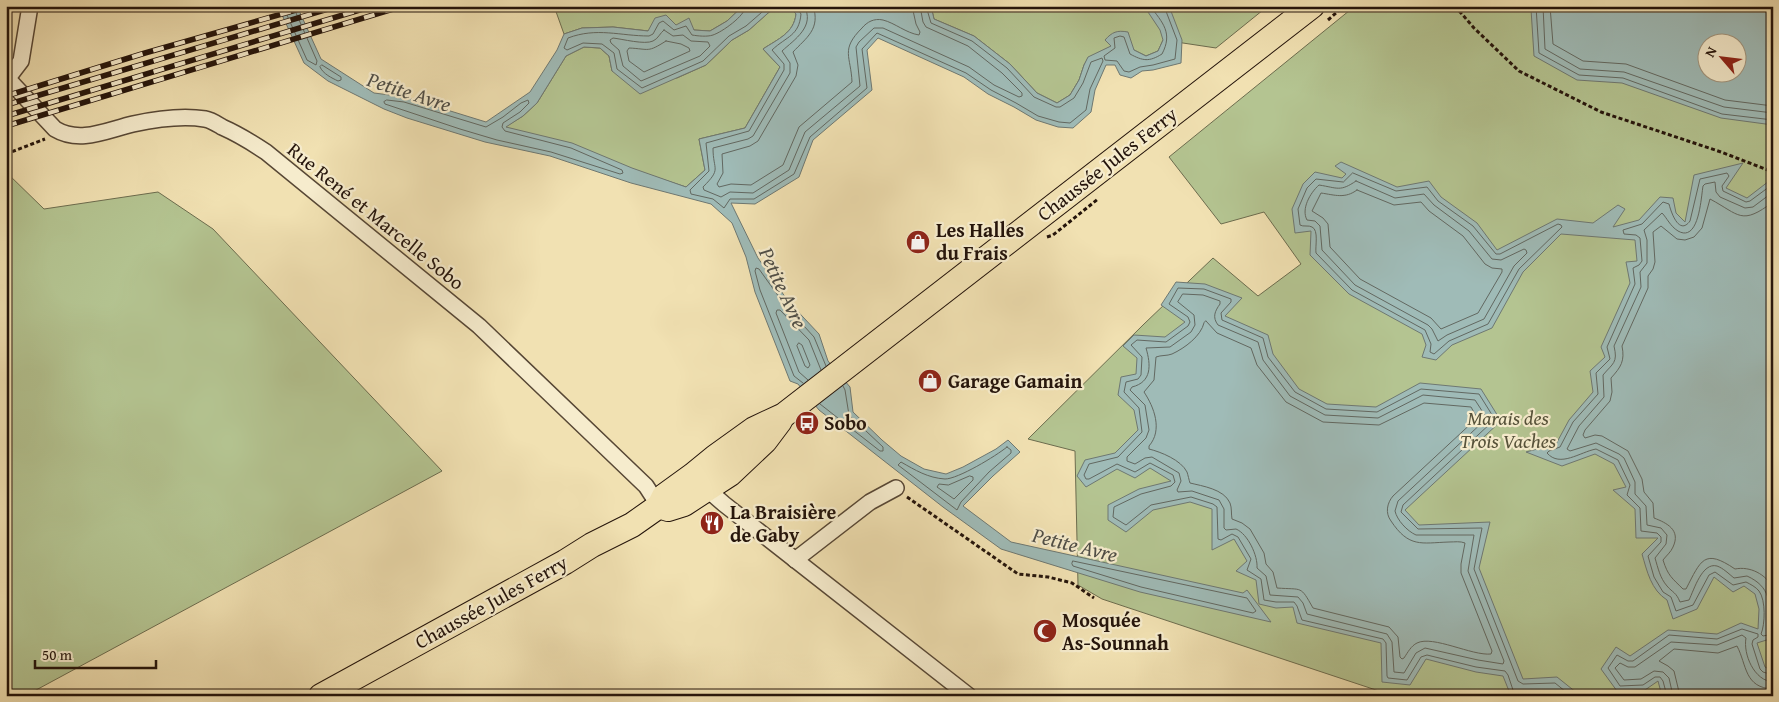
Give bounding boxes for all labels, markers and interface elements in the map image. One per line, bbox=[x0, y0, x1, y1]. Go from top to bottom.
north arrow bbox=[1696, 32, 1746, 82]
text: N bbox=[1699, 43, 1722, 61]
water label: Petite Avre bbox=[362, 63, 455, 120]
street label: Chaussée Jules Ferry bbox=[1031, 100, 1183, 228]
street label: Rue René et Marcelle Sobo bbox=[282, 135, 471, 296]
place label: Les Halles du Frais bbox=[936, 215, 1024, 267]
shop icon: Les Halles du Frais bbox=[905, 229, 931, 255]
water label: Petite Avre bbox=[751, 241, 816, 334]
place label: Garage Gamain bbox=[948, 366, 1082, 395]
shop icon: Garage Gamain bbox=[917, 368, 943, 394]
park label: Marais des Trois Vaches bbox=[1460, 403, 1557, 455]
place label: Sobo bbox=[824, 408, 867, 437]
bus stop icon: Sobo bbox=[794, 410, 820, 436]
place label: La Braisière de Gaby bbox=[730, 497, 836, 549]
restaurant icon: La Braisière de Gaby bbox=[699, 510, 725, 536]
water label: Petite Avre bbox=[1028, 519, 1121, 570]
street label: Chaussée Jules Ferry bbox=[409, 547, 572, 656]
place label: Mosquée As-Sounnah bbox=[1062, 605, 1169, 657]
mosque icon: Mosquée As-Sounnah bbox=[1032, 618, 1058, 644]
scale bar bbox=[35, 637, 156, 669]
text: 50 m bbox=[42, 644, 73, 665]

